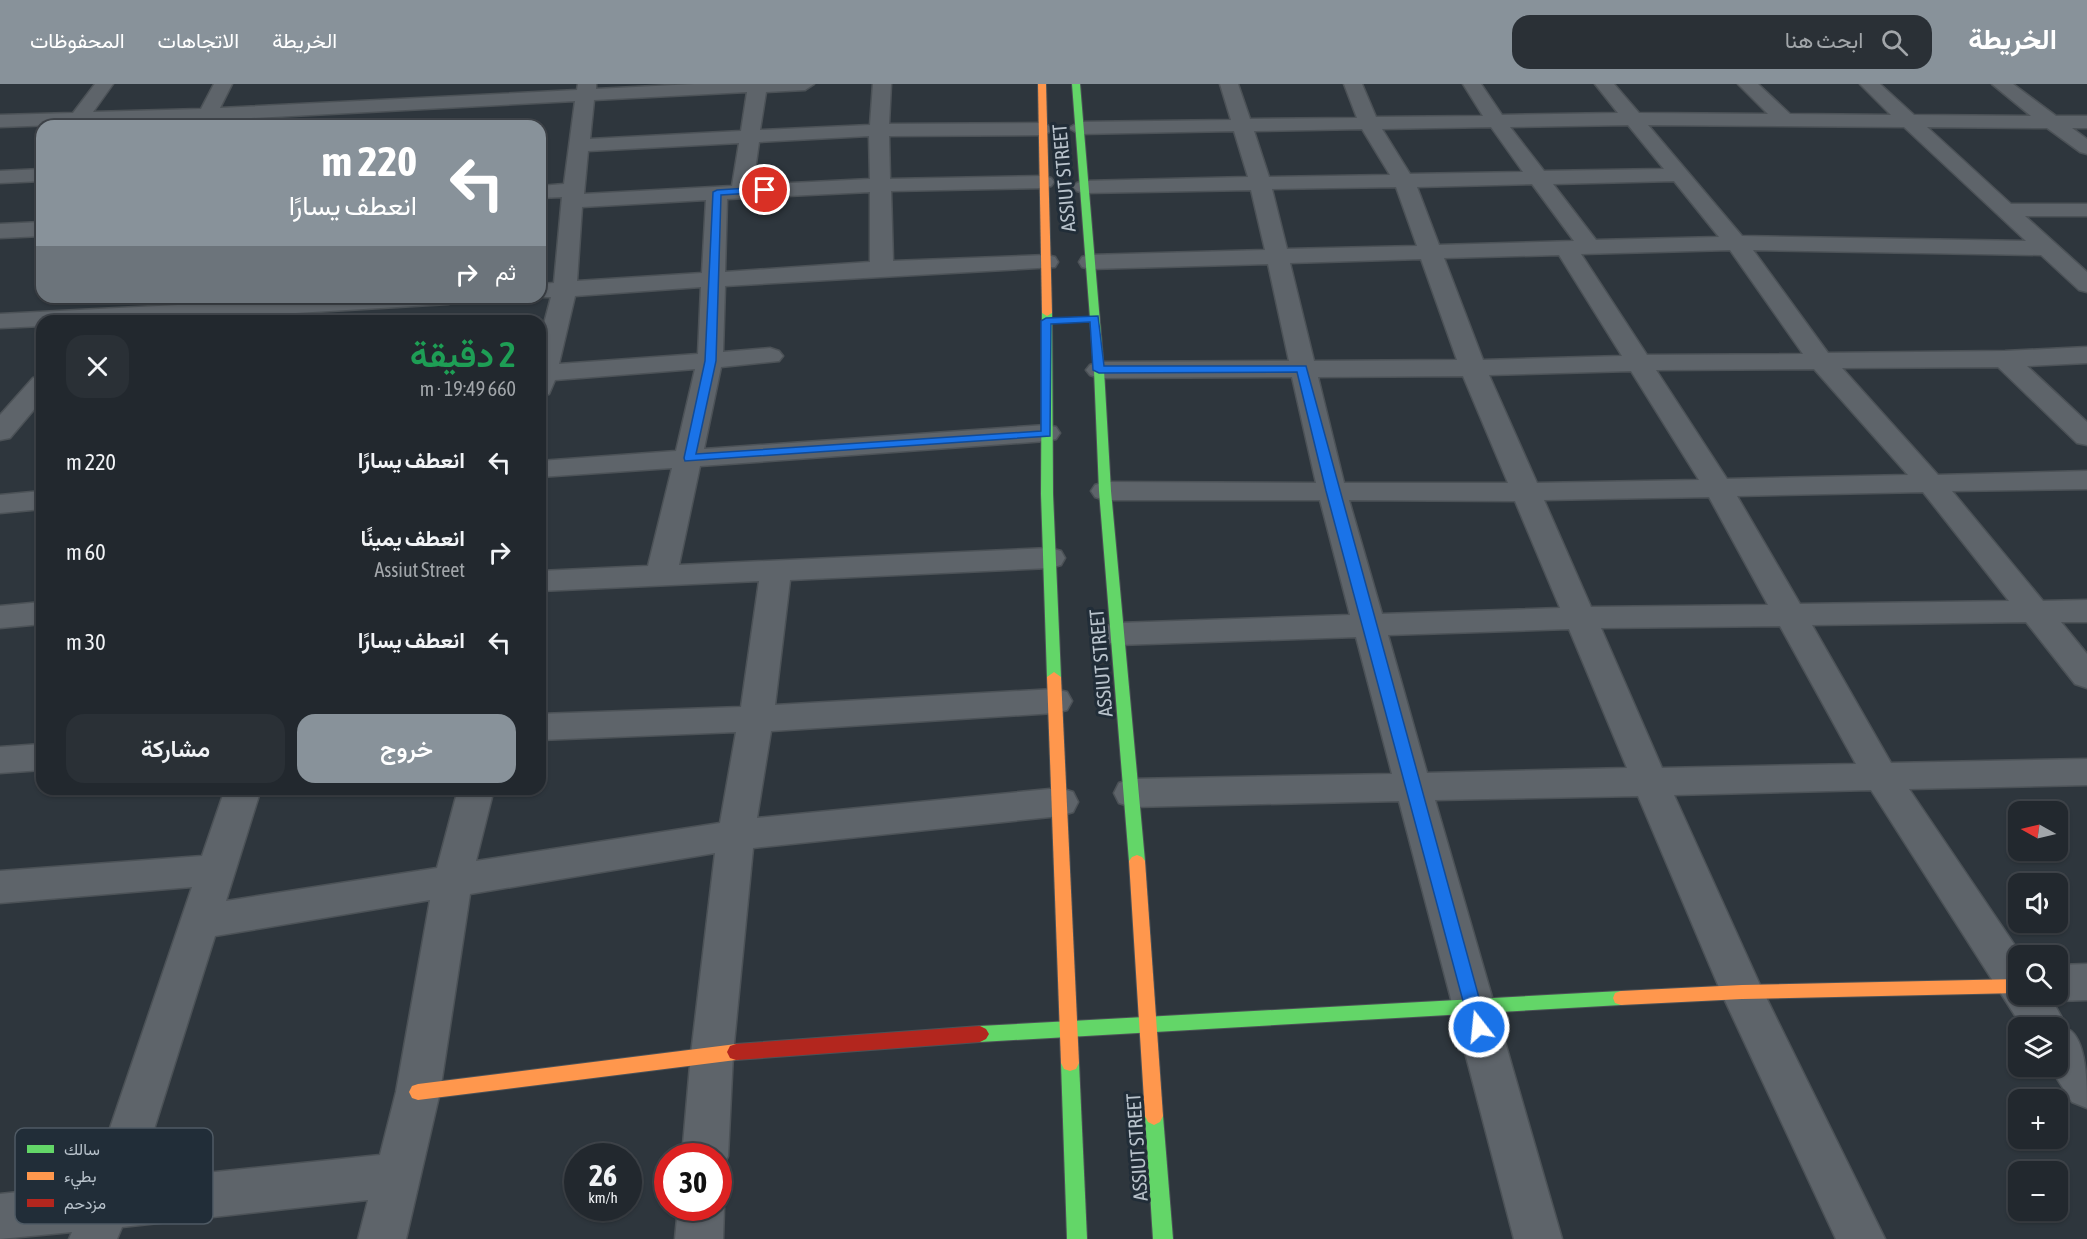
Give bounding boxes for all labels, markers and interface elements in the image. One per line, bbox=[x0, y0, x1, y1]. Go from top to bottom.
search box bbox=[1512, 15, 1932, 69]
text: الخريطة bbox=[1968, 23, 2057, 55]
icon: search bbox=[1878, 26, 1911, 59]
text: ابحث هنا bbox=[1785, 27, 1863, 53]
text: المحفوظات bbox=[30, 28, 125, 52]
text: الاتجاهات bbox=[158, 28, 239, 52]
text: الخريطة bbox=[272, 28, 337, 52]
street label: ASSIUT STREET bbox=[1047, 123, 1080, 233]
text: 220 m bbox=[322, 137, 417, 185]
icon: left bbox=[438, 144, 516, 222]
pin bbox=[739, 164, 790, 215]
icon: arrive bbox=[748, 173, 781, 206]
text: انعطف يسارًا bbox=[289, 190, 417, 221]
icon: right bbox=[450, 258, 483, 291]
text: ثم bbox=[495, 259, 516, 285]
text: 2 دقيقة bbox=[410, 333, 516, 375]
button: close bbox=[66, 335, 129, 398]
text: 660 m · 19:49 bbox=[420, 377, 516, 400]
icon: left bbox=[483, 446, 516, 479]
text: انعطف يسارًا bbox=[358, 447, 465, 473]
text: 220 m bbox=[66, 449, 116, 475]
text: انعطف يمينًا bbox=[361, 525, 465, 551]
icon: right bbox=[483, 536, 516, 569]
text: 60 m bbox=[66, 539, 106, 565]
text: Assiut Street bbox=[374, 558, 465, 581]
street label: ASSIUT STREET bbox=[1084, 608, 1117, 718]
icon: left bbox=[483, 626, 516, 659]
text: انعطف يسارًا bbox=[358, 627, 465, 653]
text: 30 m bbox=[66, 629, 106, 655]
button: مشاركة bbox=[66, 714, 285, 783]
button: خروج bbox=[297, 714, 516, 783]
north arrow bbox=[2008, 801, 2068, 861]
map controls bbox=[2008, 801, 2068, 1221]
button: sound bbox=[2008, 873, 2068, 933]
button: search bbox=[2008, 945, 2068, 1005]
position arrow bbox=[1447, 995, 1511, 1059]
button: layers bbox=[2008, 1017, 2068, 1077]
button: + bbox=[2008, 1089, 2068, 1149]
street label: ASSIUT STREET bbox=[1121, 1092, 1152, 1202]
legend bbox=[15, 1128, 213, 1224]
text: سالك bbox=[64, 1140, 100, 1158]
speed limit sign: 30 bbox=[654, 1143, 732, 1221]
text: 26 bbox=[589, 1158, 617, 1192]
button: − bbox=[2008, 1161, 2068, 1221]
text: بطيء bbox=[64, 1167, 96, 1190]
text: km/h bbox=[588, 1189, 618, 1206]
text: مزدحم bbox=[64, 1194, 106, 1214]

